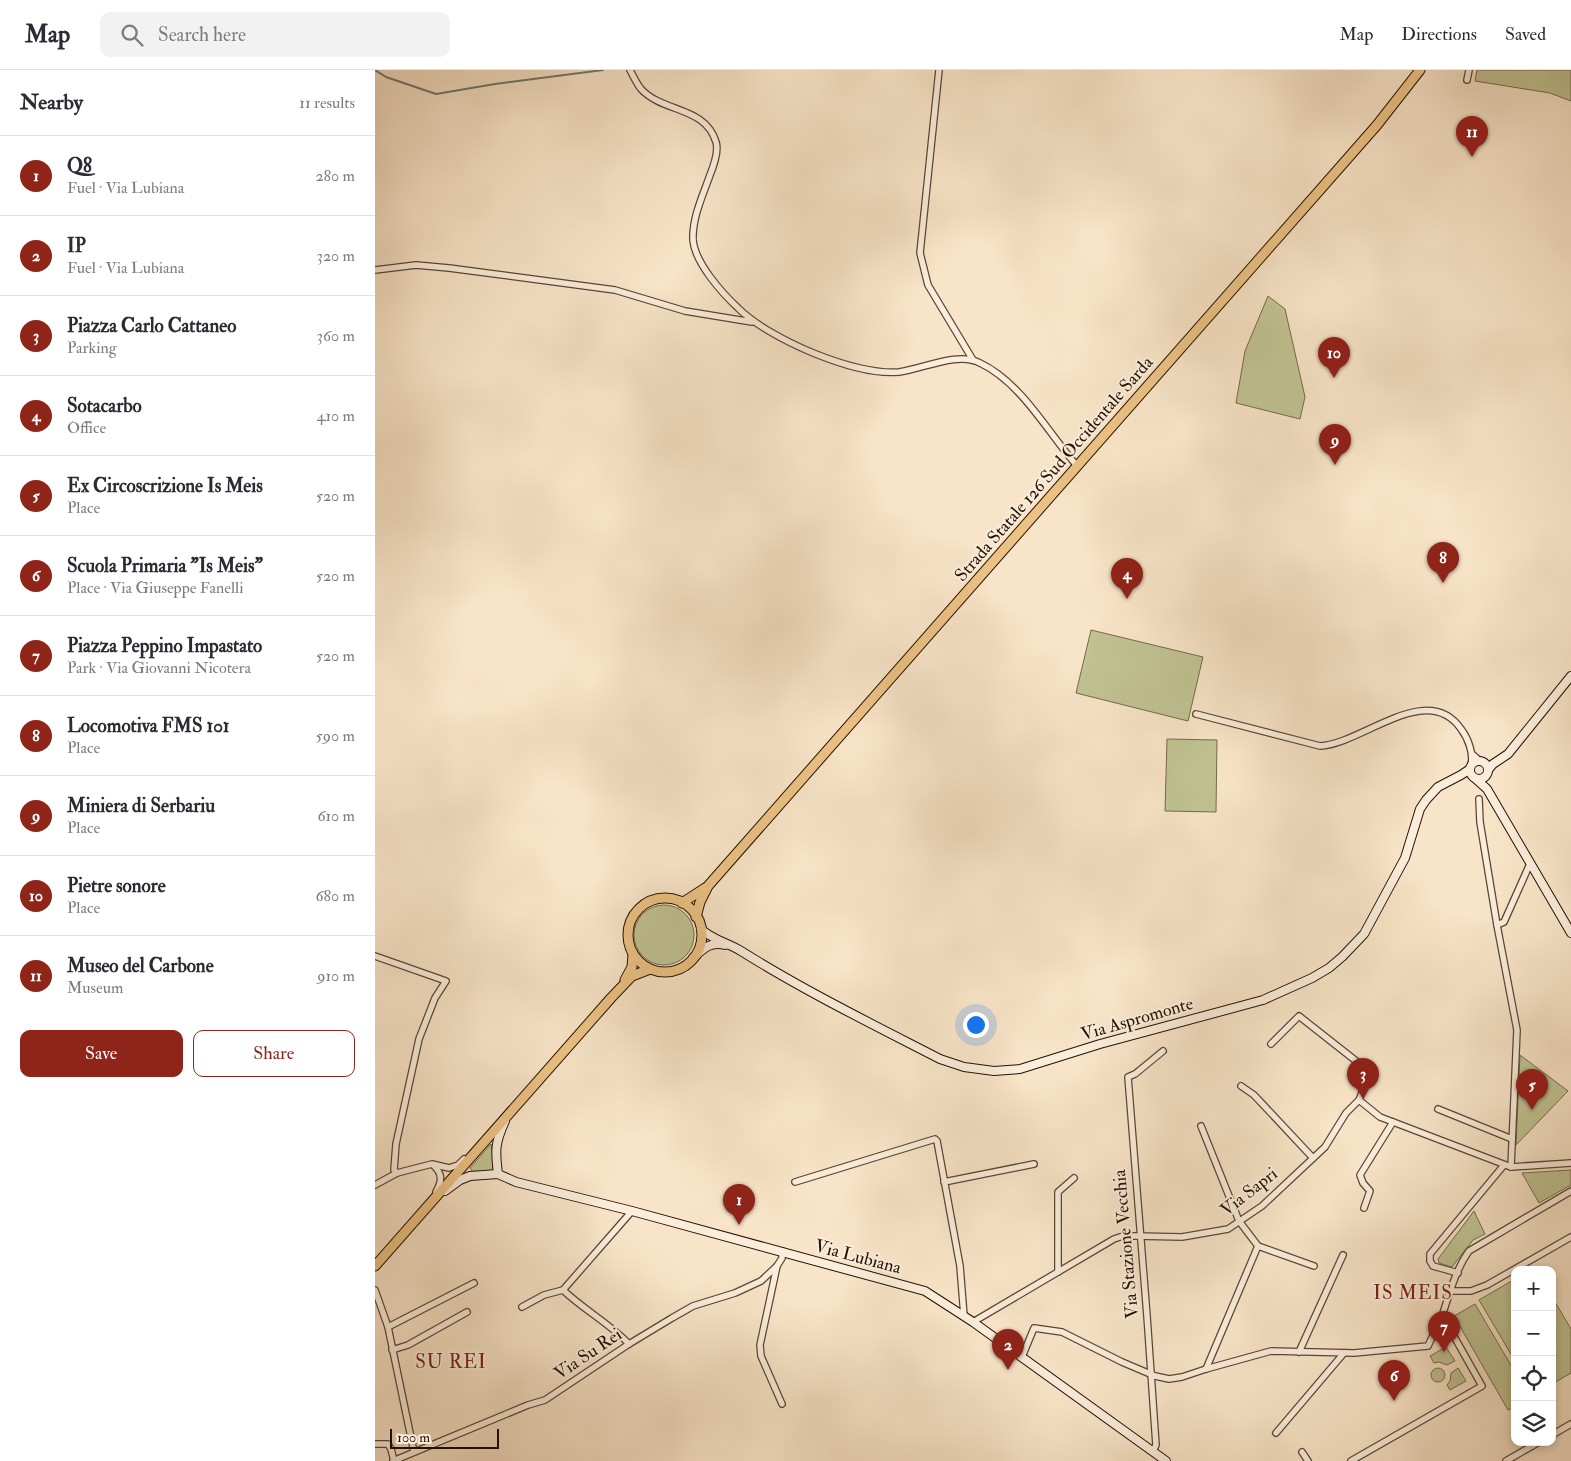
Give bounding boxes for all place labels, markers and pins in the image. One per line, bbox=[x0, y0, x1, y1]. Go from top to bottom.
pin: 11 bbox=[1456, 116, 1488, 157]
pin: 10 bbox=[1318, 337, 1350, 378]
pin: 9 bbox=[1319, 424, 1351, 465]
pin: 8 bbox=[1427, 542, 1459, 583]
pin: 4 bbox=[1111, 558, 1143, 599]
pin: 3 bbox=[1347, 1058, 1379, 1099]
pin: 5 bbox=[1516, 1069, 1548, 1110]
pin: 1 bbox=[723, 1184, 755, 1225]
pin: 7 bbox=[1428, 1311, 1460, 1352]
pin: 2 bbox=[992, 1329, 1024, 1370]
pin: 6 bbox=[1378, 1360, 1410, 1401]

